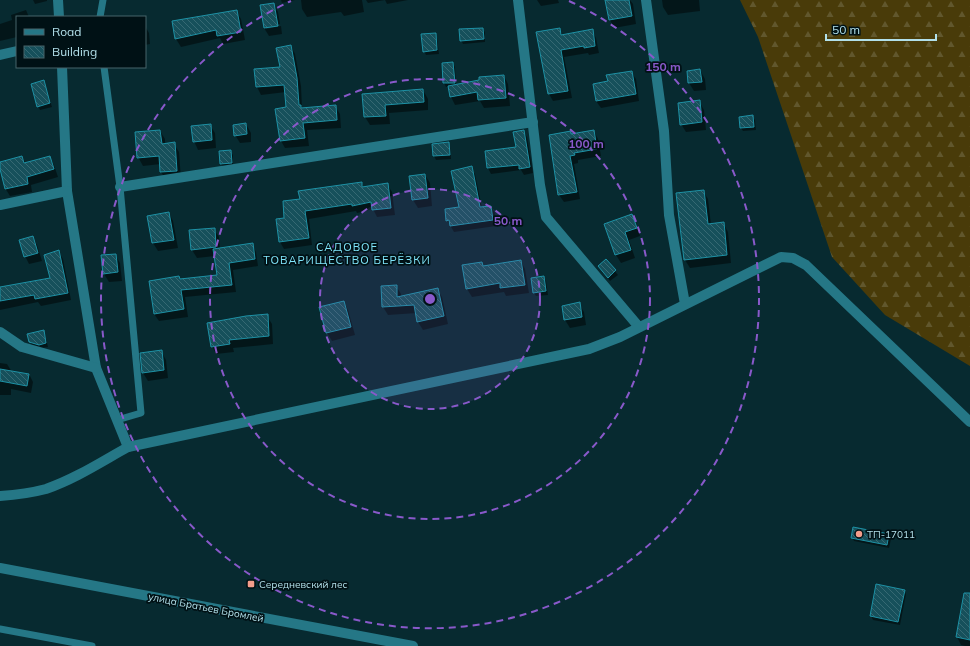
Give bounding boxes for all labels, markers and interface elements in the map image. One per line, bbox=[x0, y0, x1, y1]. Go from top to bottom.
legend bbox=[16, 16, 146, 68]
scale bar bbox=[826, 16, 936, 42]
text: 50 m bbox=[832, 22, 860, 37]
text: Road bbox=[52, 24, 81, 39]
text: Building bbox=[52, 44, 97, 59]
text: 150 m bbox=[645, 59, 681, 74]
text: 100 m bbox=[568, 136, 604, 151]
text: 50 m bbox=[494, 213, 522, 228]
district label: САДОВОЕ ТОВАРИЩЕСТВО БЕРЁЗКИ bbox=[263, 240, 431, 267]
centre of rings bbox=[423, 292, 437, 306]
place label: ТП-17011 bbox=[867, 528, 915, 541]
marker: ТП-17011 bbox=[854, 529, 864, 539]
place label: Середневский лес bbox=[259, 578, 348, 591]
marker: Середневский лес bbox=[246, 579, 256, 589]
street label: улица Братьев Бромлей bbox=[147, 590, 265, 625]

